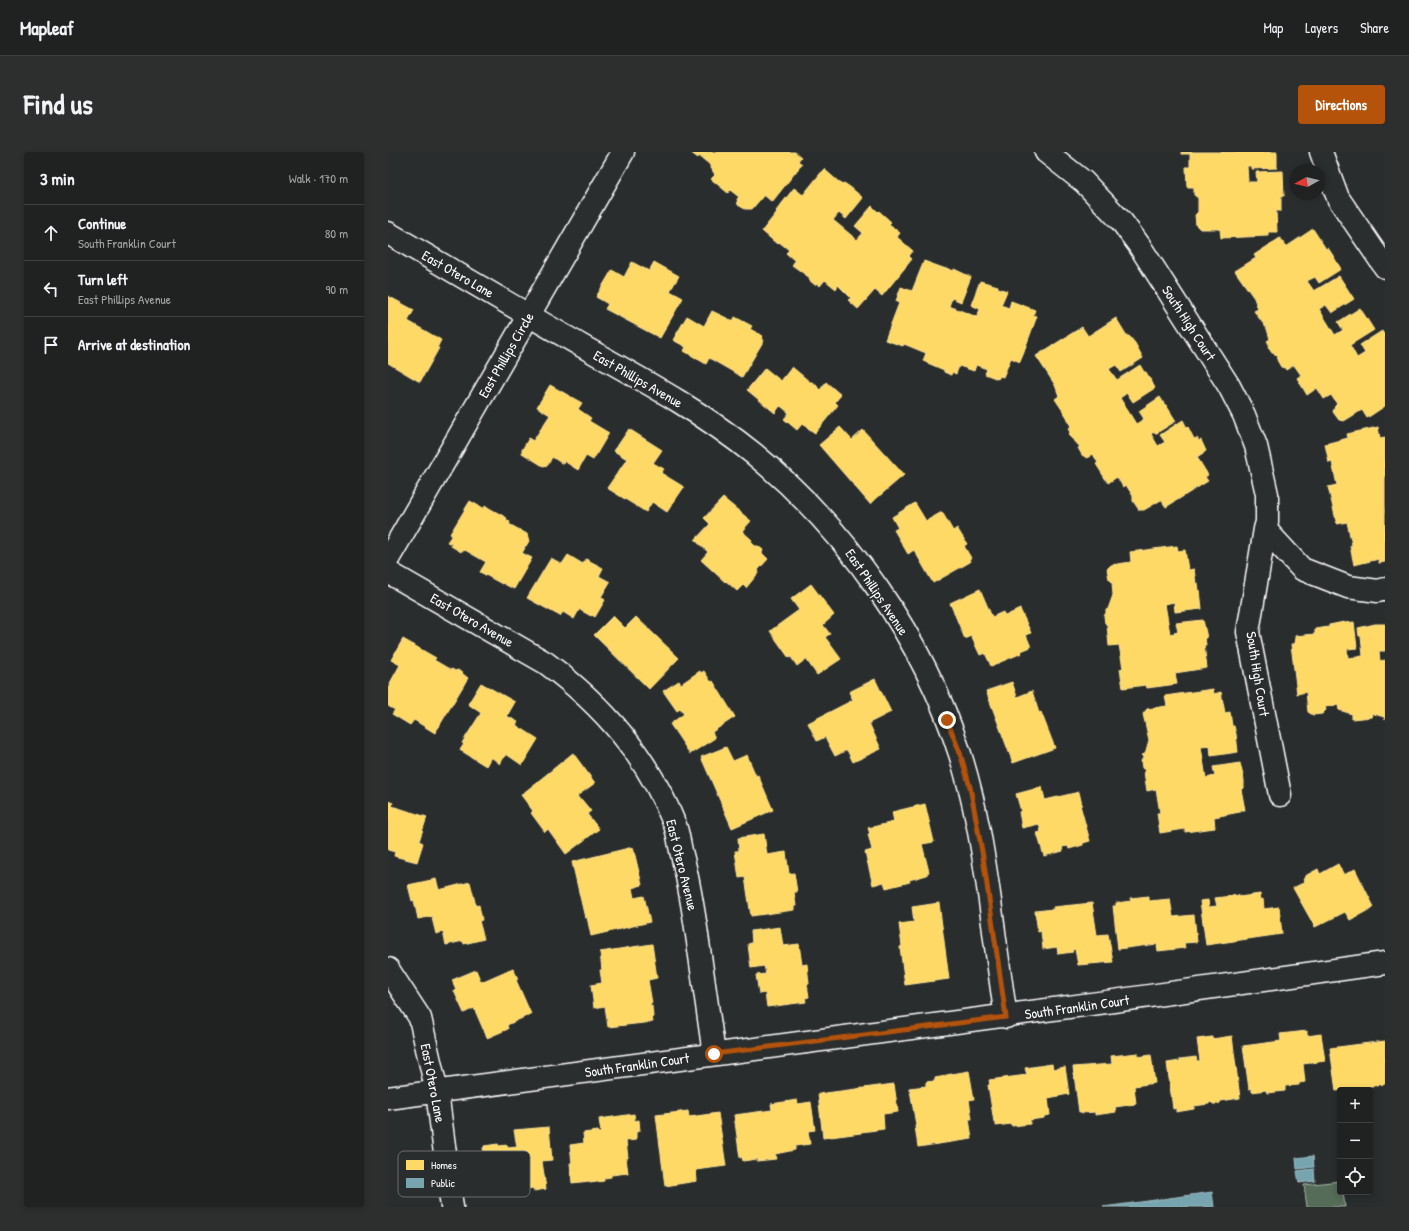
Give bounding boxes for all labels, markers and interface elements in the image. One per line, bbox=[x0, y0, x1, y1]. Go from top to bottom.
text: Mapleaf bbox=[20, 15, 74, 41]
text: Map bbox=[1263, 18, 1283, 37]
text: Layers bbox=[1305, 18, 1338, 37]
text: Share bbox=[1360, 18, 1389, 37]
text: Find us bbox=[24, 85, 93, 123]
button: Directions bbox=[1298, 85, 1385, 124]
north arrow bbox=[1289, 164, 1325, 200]
text: 3 min bbox=[40, 167, 75, 190]
text: Walk · 170 m bbox=[289, 169, 348, 187]
text: Continue bbox=[78, 213, 126, 234]
icon: ahead bbox=[40, 222, 62, 244]
text: 80 m bbox=[325, 224, 348, 242]
text: South Franklin Court bbox=[78, 234, 176, 252]
street label: East Otero Lane bbox=[419, 245, 498, 302]
text: Turn left bbox=[78, 269, 128, 290]
icon: left bbox=[40, 278, 62, 300]
text: 90 m bbox=[326, 280, 348, 298]
street label: South High Court bbox=[1157, 282, 1221, 365]
text: East Phillips Avenue bbox=[78, 290, 171, 308]
street label: East Phillips Circle bbox=[473, 308, 539, 401]
icon: arrive bbox=[40, 334, 62, 356]
text: Arrive at destination bbox=[78, 334, 190, 355]
street label: East Phillips Avenue bbox=[590, 345, 687, 413]
street label: East Phillips Avenue bbox=[841, 545, 914, 639]
street label: East Otero Avenue bbox=[427, 588, 518, 651]
street label: South High Court bbox=[1241, 630, 1275, 718]
route end bbox=[938, 711, 956, 729]
street label: East Otero Avenue bbox=[662, 817, 703, 913]
street label: South Franklin Court bbox=[1023, 990, 1131, 1023]
street label: East Otero Lane bbox=[417, 1042, 451, 1124]
route start bbox=[705, 1045, 723, 1063]
street label: South Franklin Court bbox=[583, 1048, 691, 1081]
map controls bbox=[1337, 1087, 1373, 1195]
button: + bbox=[1337, 1087, 1373, 1123]
button: − bbox=[1337, 1123, 1373, 1159]
legend bbox=[398, 1151, 530, 1197]
text: Homes bbox=[431, 1158, 457, 1172]
button: locate bbox=[1337, 1159, 1373, 1195]
text: Public bbox=[431, 1176, 456, 1190]

